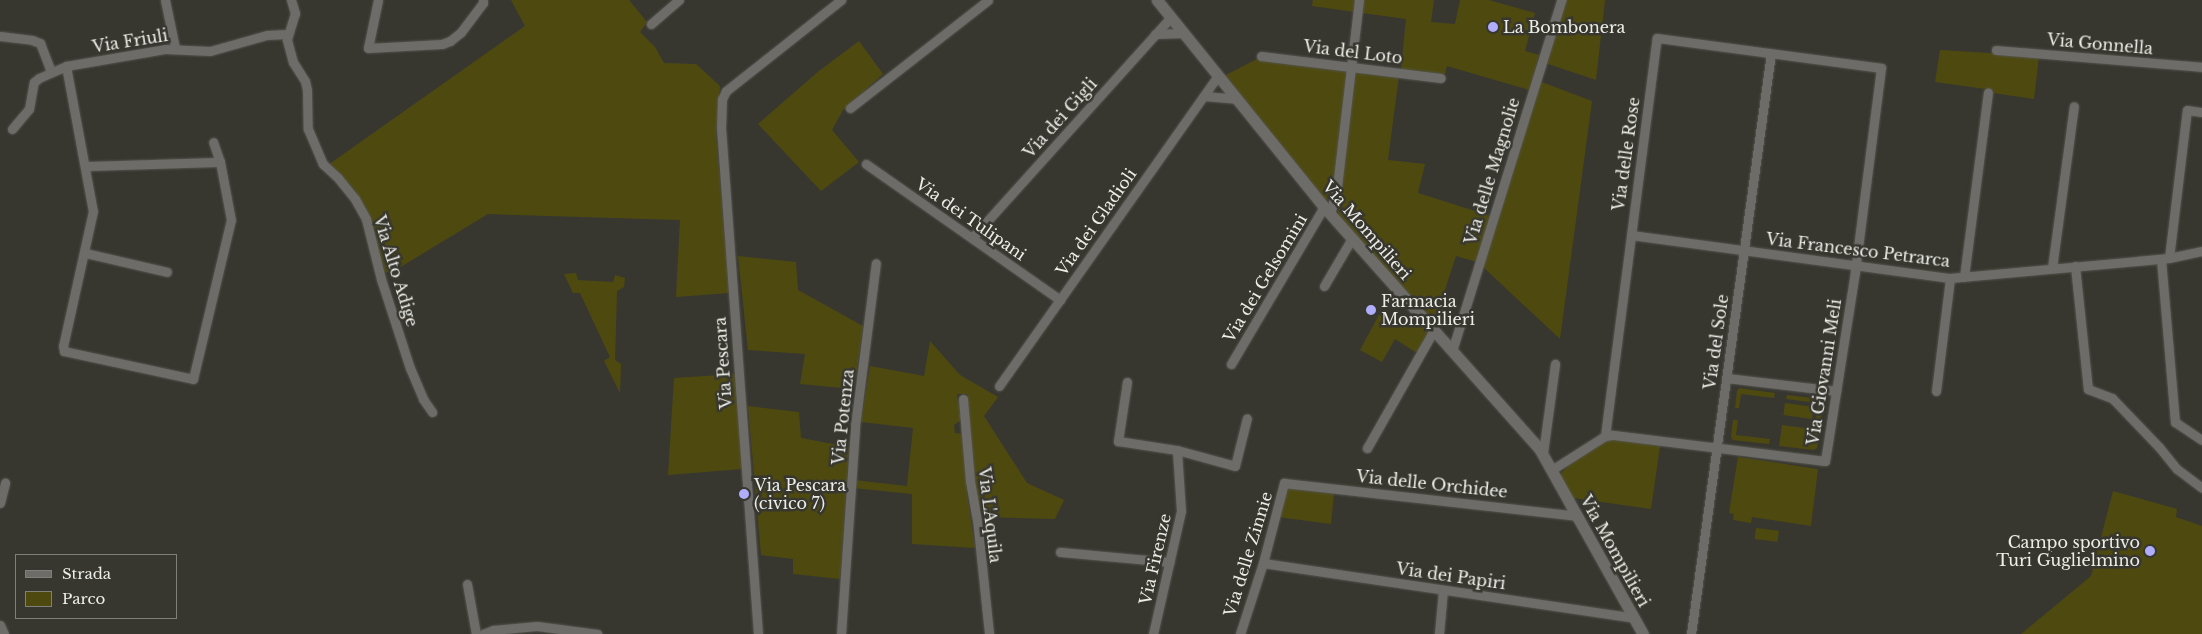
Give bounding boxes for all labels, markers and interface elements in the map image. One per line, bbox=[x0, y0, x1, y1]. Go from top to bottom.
place label: La Bombonera bbox=[1503, 17, 1626, 37]
marker: La Bombonera bbox=[1487, 21, 1499, 33]
street label: Via Friuli bbox=[91, 26, 169, 56]
street label: Via Gonnella bbox=[2046, 30, 2154, 58]
street label: Via del Loto bbox=[1302, 36, 1404, 68]
street label: Via dei Gigli bbox=[1019, 74, 1101, 162]
street label: Via delle Magnolie bbox=[1461, 95, 1523, 247]
street label: Via delle Rose bbox=[1609, 96, 1643, 212]
street label: Via dei Gladioli bbox=[1052, 165, 1140, 279]
street label: Via dei Tulipani bbox=[912, 174, 1030, 264]
street label: Via Mompilieri bbox=[1319, 176, 1415, 284]
street label: Via dei Gelsomini bbox=[1219, 210, 1311, 346]
street label: Via Alto Adige bbox=[370, 212, 422, 330]
street label: Via Francesco Petrarca bbox=[1765, 229, 1951, 271]
place label: Farmacia Mompilieri bbox=[1381, 291, 1475, 329]
street label: Via del Sole bbox=[1700, 293, 1732, 391]
street label: Via Giovanni Meli bbox=[1803, 297, 1845, 447]
marker: Farmacia Mompilieri bbox=[1365, 304, 1377, 316]
street label: Via Pescara bbox=[710, 316, 736, 410]
street label: Via Potenza bbox=[828, 368, 858, 466]
street label: Via L'Aquila bbox=[975, 466, 1005, 564]
street label: Via delle Orchidee bbox=[1355, 466, 1509, 502]
place label: Via Pescara (civico 7) bbox=[754, 475, 846, 513]
marker: Via Pescara (civico 7) bbox=[738, 488, 750, 500]
street label: Via delle Zinnie bbox=[1220, 489, 1276, 619]
street label: Via Mompilieri bbox=[1576, 492, 1654, 610]
street label: Via Firenze bbox=[1135, 511, 1175, 607]
place label: Campo sportivo Turi Guglielmino bbox=[1996, 532, 2140, 570]
marker: Campo sportivo Turi Guglielmino bbox=[2144, 545, 2156, 557]
legend bbox=[15, 554, 178, 619]
street label: Via dei Papiri bbox=[1395, 559, 1507, 593]
text: Strada bbox=[62, 564, 111, 583]
text: Parco bbox=[62, 589, 105, 608]

